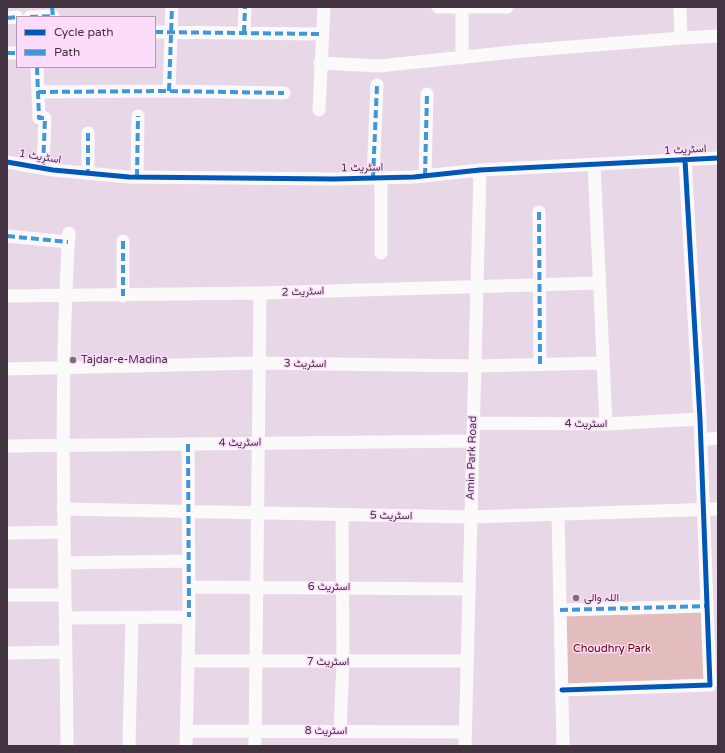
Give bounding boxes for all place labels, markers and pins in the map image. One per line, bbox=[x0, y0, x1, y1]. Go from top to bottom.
place label: Tajdar-e-Madina bbox=[81, 353, 168, 367]
marker: Tajdar-e-Madina bbox=[68, 355, 78, 365]
place label: اللہ والی bbox=[584, 591, 619, 605]
marker: اللہ والی bbox=[571, 593, 581, 603]

